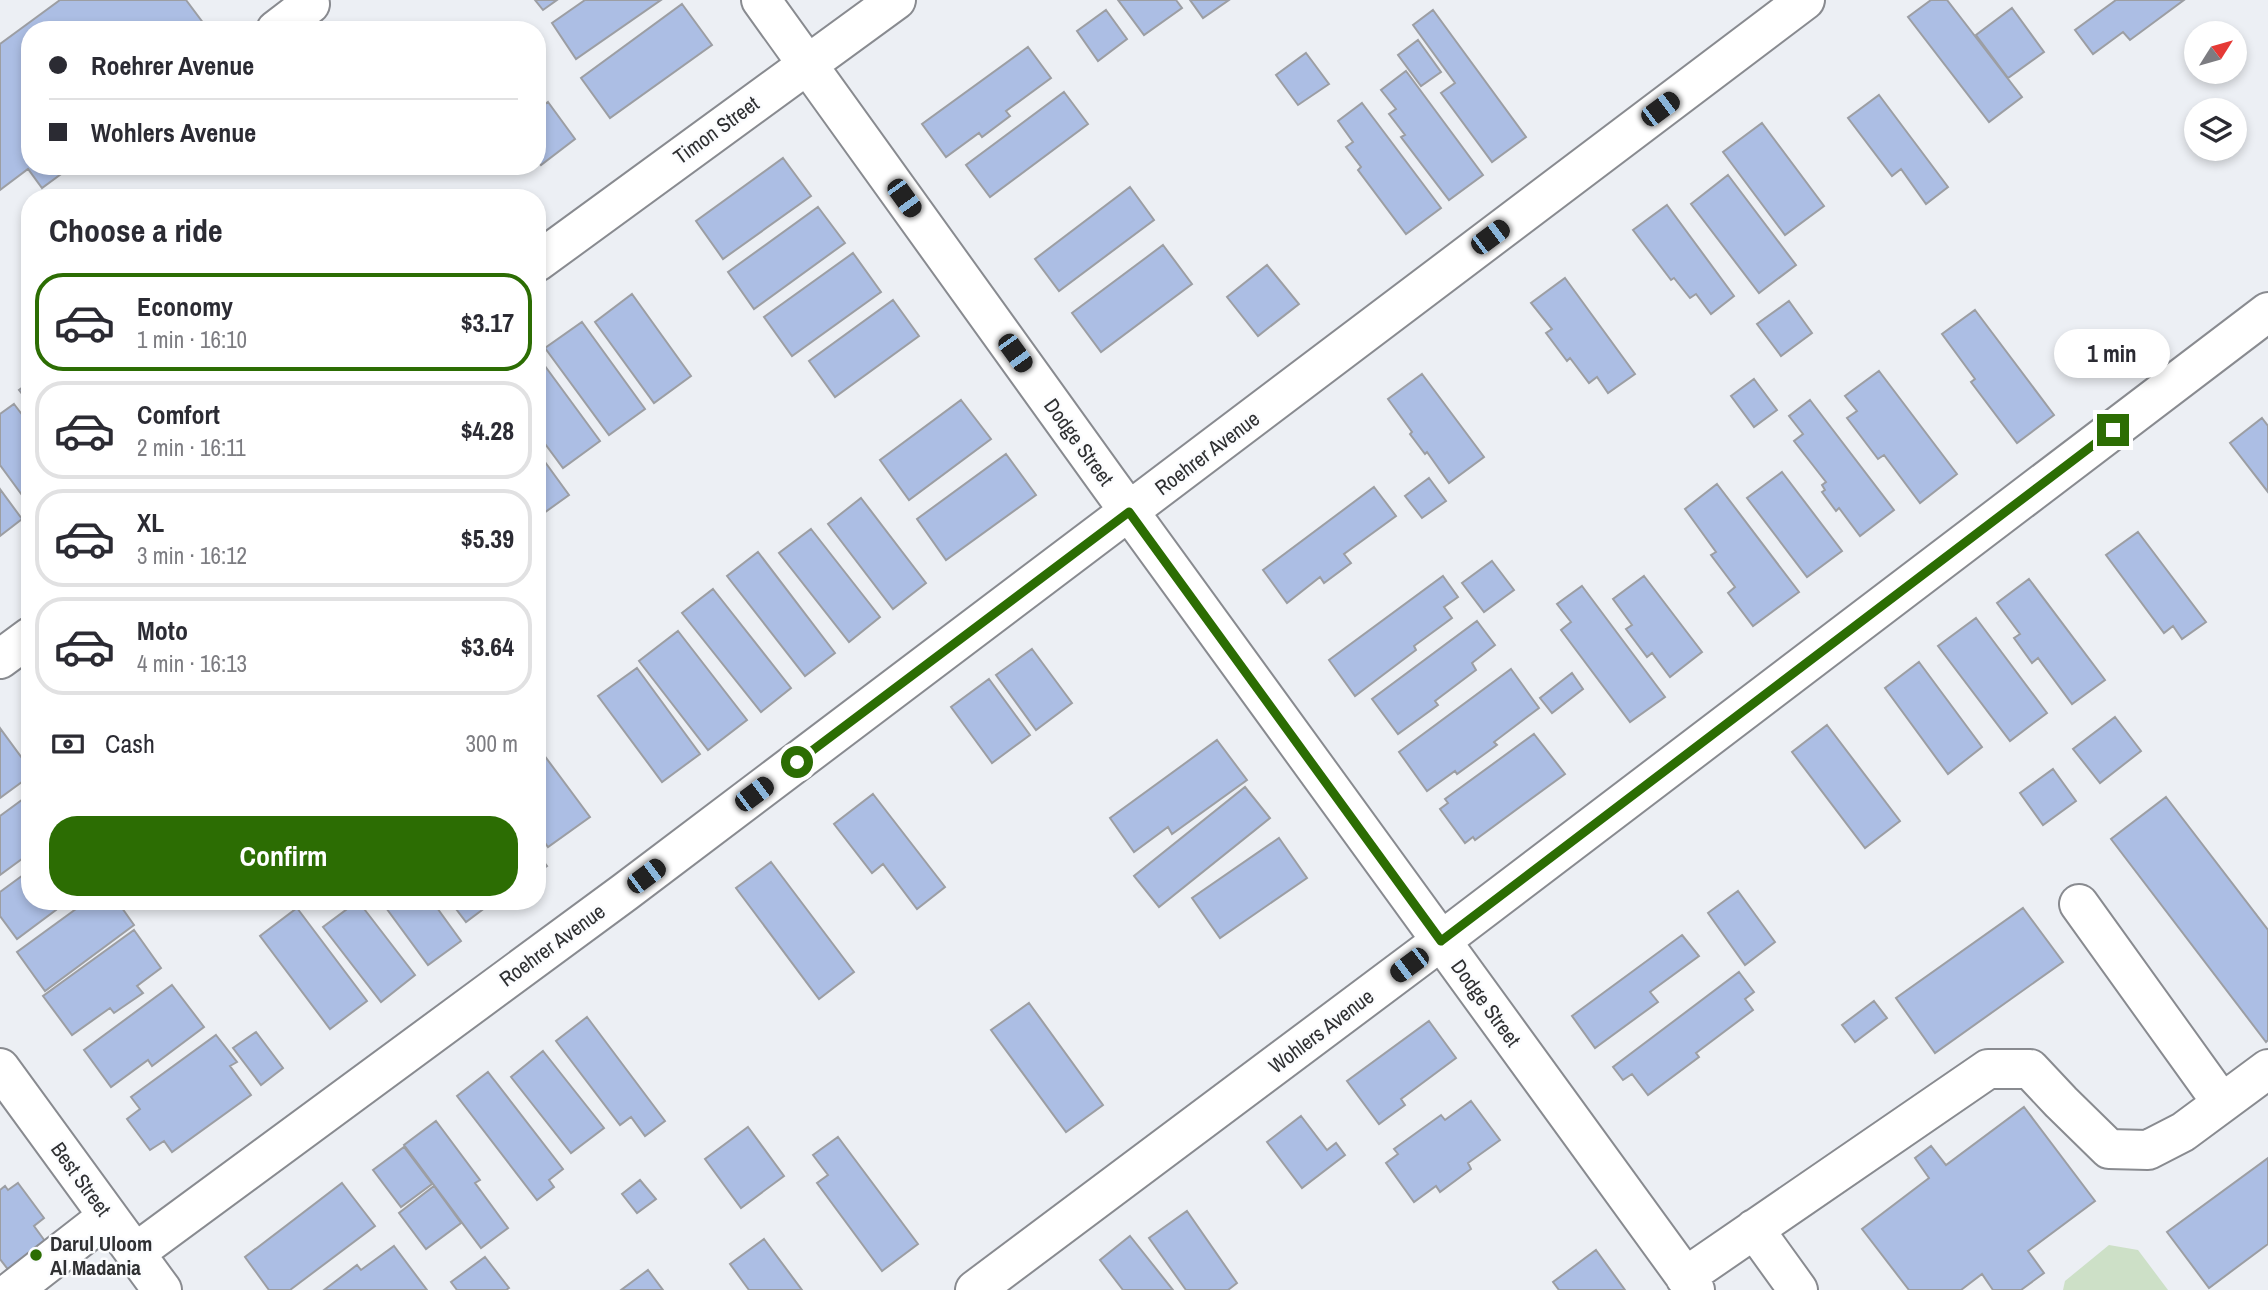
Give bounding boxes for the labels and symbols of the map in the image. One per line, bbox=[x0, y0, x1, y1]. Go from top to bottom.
north arrow bbox=[2184, 21, 2247, 84]
car bbox=[1637, 88, 1684, 130]
street label: Timon Street bbox=[667, 89, 765, 171]
car bbox=[884, 175, 925, 221]
car bbox=[1467, 216, 1514, 258]
callout: 1 min bbox=[2055, 328, 2171, 378]
car bbox=[995, 330, 1036, 376]
street label: Dodge Street bbox=[1037, 392, 1121, 492]
street label: Roehrer Avenue bbox=[1149, 404, 1265, 502]
route end bbox=[2097, 414, 2129, 446]
route start bbox=[781, 746, 813, 778]
car bbox=[731, 773, 778, 815]
car bbox=[623, 855, 670, 897]
street label: Roehrer Avenue bbox=[493, 897, 611, 993]
car bbox=[1386, 944, 1433, 986]
street label: Dodge Street bbox=[1444, 953, 1528, 1053]
street label: Wohlers Avenue bbox=[1262, 982, 1380, 1080]
street label: Best Street bbox=[44, 1136, 118, 1222]
place label: Darul Uloom Al Madania bbox=[50, 1229, 152, 1282]
marker: Darul Uloom Al Madania bbox=[28, 1247, 44, 1263]

